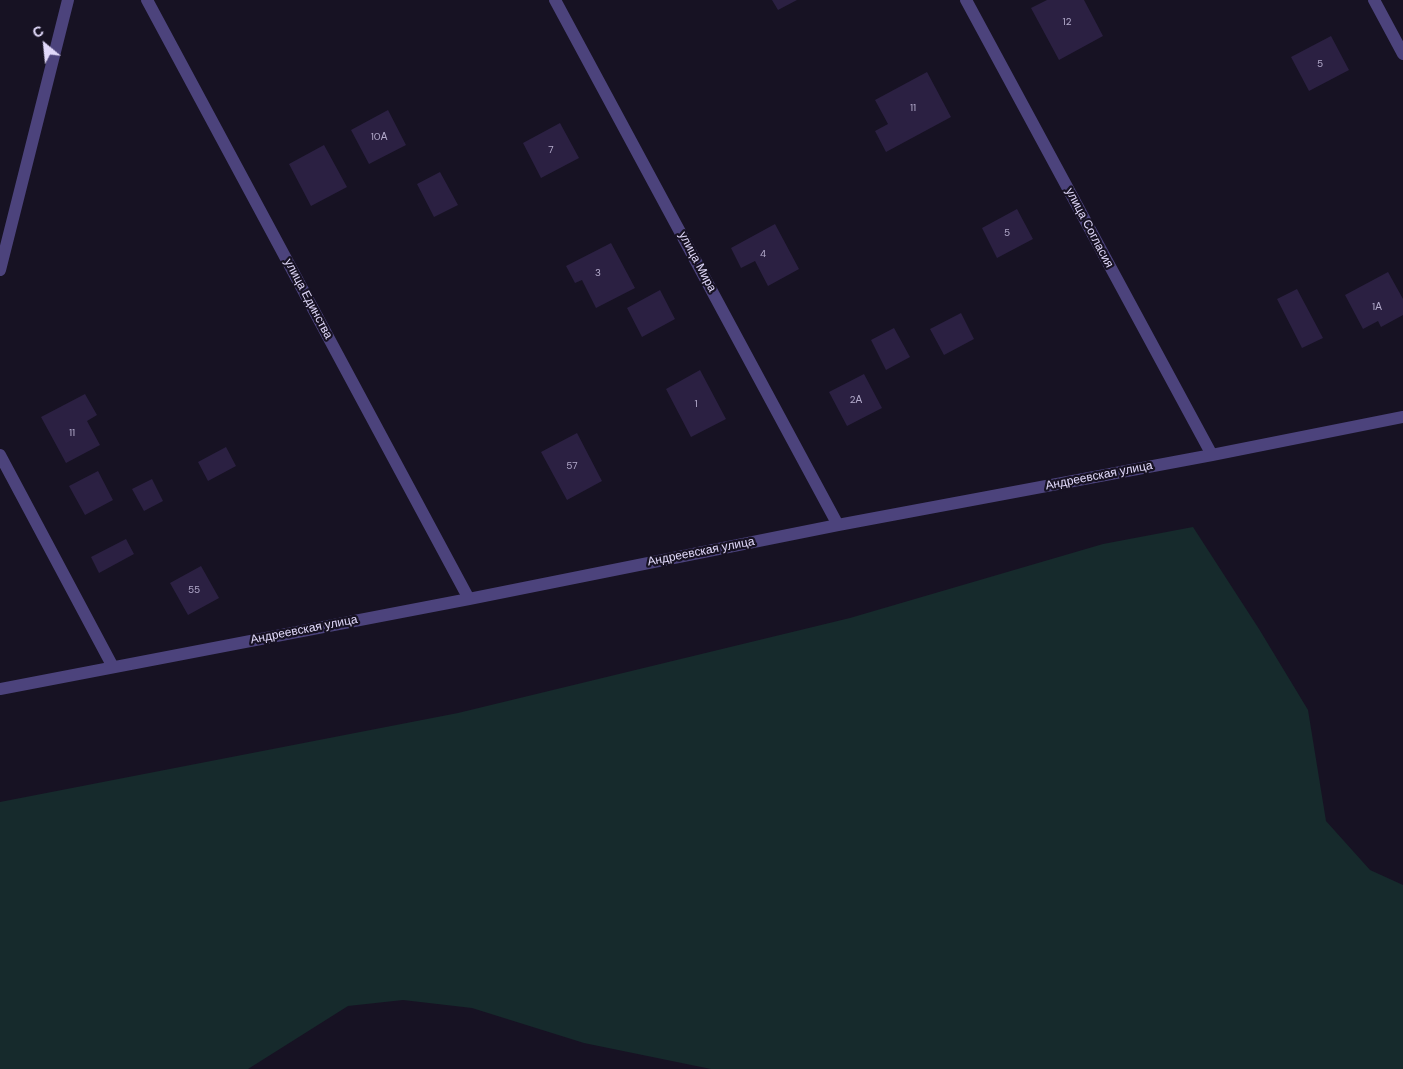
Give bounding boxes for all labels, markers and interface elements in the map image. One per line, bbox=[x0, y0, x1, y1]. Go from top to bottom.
house number: 12 bbox=[1063, 16, 1071, 28]
north arrow bbox=[20, 20, 70, 70]
text: С bbox=[29, 21, 47, 42]
house number: 5 bbox=[1317, 58, 1323, 70]
house number: 11 bbox=[910, 102, 916, 114]
house number: 10А bbox=[371, 131, 387, 143]
house number: 7 bbox=[548, 144, 554, 156]
street label: улица Согласия bbox=[1062, 186, 1116, 270]
house number: 5 bbox=[1004, 227, 1010, 239]
street label: улица Мира bbox=[675, 229, 719, 295]
house number: 4 bbox=[760, 248, 766, 260]
street label: улица Единства bbox=[281, 256, 335, 342]
house number: 3 bbox=[595, 267, 601, 279]
house number: 1А bbox=[1372, 301, 1382, 313]
house number: 2А bbox=[850, 394, 862, 406]
house number: 1 bbox=[694, 398, 698, 410]
house number: 11 bbox=[69, 427, 75, 439]
street label: Андреевская улица bbox=[1044, 459, 1154, 493]
house number: 57 bbox=[566, 460, 578, 472]
street label: Андреевская улица bbox=[646, 535, 756, 569]
house number: 55 bbox=[188, 584, 200, 596]
street label: Андреевская улица bbox=[249, 613, 359, 647]

